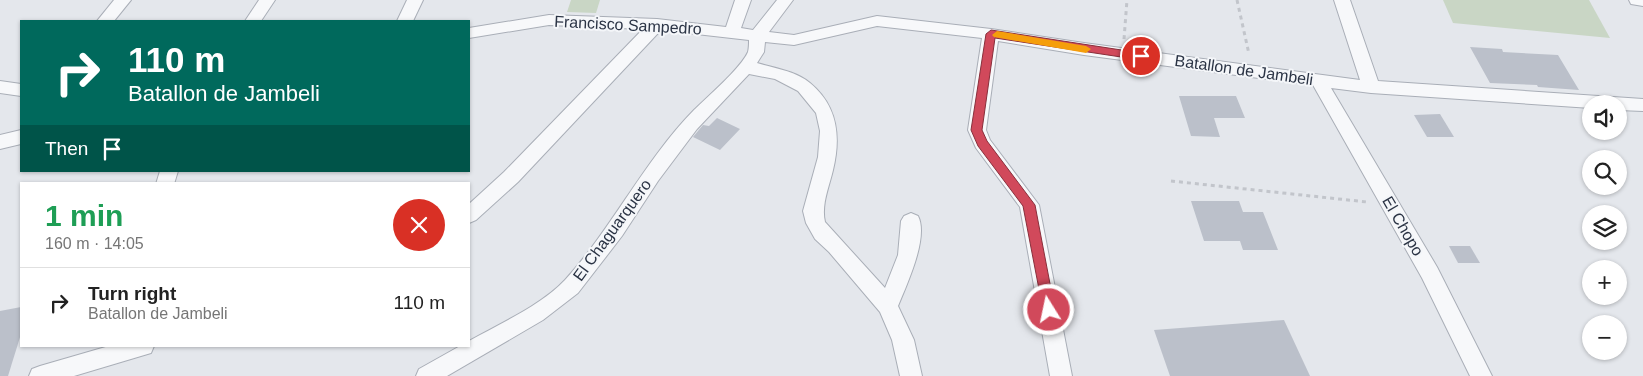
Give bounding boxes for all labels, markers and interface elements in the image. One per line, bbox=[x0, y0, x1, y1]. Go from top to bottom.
street label: Francisco Sampedro bbox=[554, 13, 702, 37]
pin bbox=[1120, 35, 1162, 77]
icon: right bbox=[45, 40, 110, 105]
text: 110 m bbox=[128, 40, 225, 79]
icon: arrive bbox=[1127, 42, 1155, 70]
street label: Batallon de Jambeli bbox=[1174, 52, 1314, 88]
text: Batallon de Jambeli bbox=[128, 81, 320, 106]
map controls bbox=[1582, 95, 1627, 360]
button: sound bbox=[1582, 95, 1627, 140]
icon: arrive bbox=[98, 135, 126, 163]
text: Then bbox=[45, 138, 88, 159]
button: search bbox=[1582, 150, 1627, 195]
street label: El Chaguarquero bbox=[570, 176, 654, 284]
street label: El Chopo bbox=[1379, 193, 1427, 259]
text: 1 min bbox=[45, 199, 123, 232]
button: close bbox=[393, 199, 445, 251]
button: layers bbox=[1582, 205, 1627, 250]
text: 160 m · 14:05 bbox=[45, 235, 144, 252]
button: + bbox=[1582, 260, 1627, 305]
text: Turn right bbox=[88, 283, 176, 304]
position arrow bbox=[1022, 283, 1074, 335]
icon: right bbox=[45, 289, 73, 317]
text: 110 m bbox=[394, 292, 445, 313]
text: Batallon de Jambeli bbox=[88, 305, 228, 322]
button: − bbox=[1582, 315, 1627, 360]

